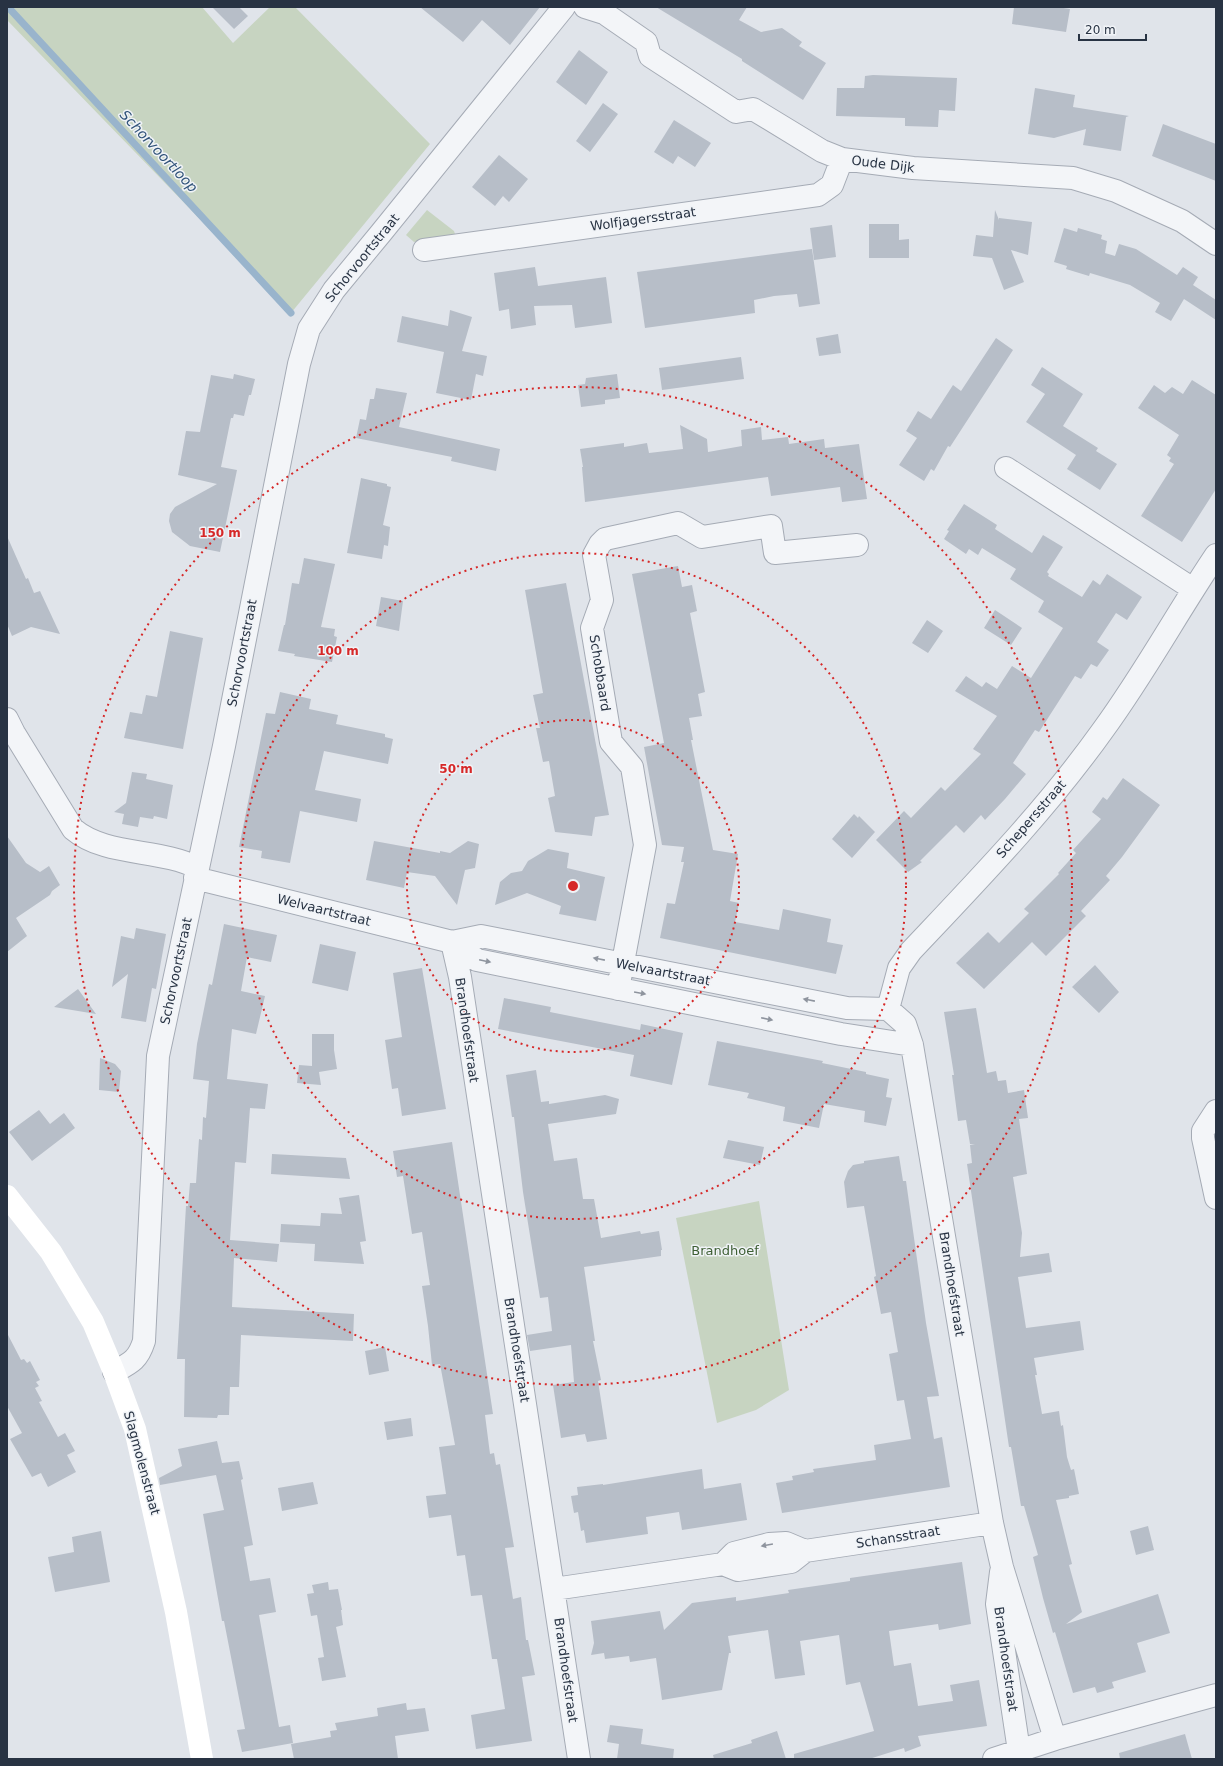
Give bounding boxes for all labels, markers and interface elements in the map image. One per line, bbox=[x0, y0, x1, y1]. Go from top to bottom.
scale bar bbox=[1079, 16, 1146, 42]
text: 20 m bbox=[1085, 23, 1116, 37]
water label: Schorvoortloop bbox=[117, 107, 201, 195]
street label: Oude Dijk bbox=[851, 153, 916, 175]
street label: Wolfjagersstraat bbox=[589, 204, 697, 234]
street label: Schorvoortstraat bbox=[322, 211, 402, 305]
text: 150 m bbox=[199, 526, 241, 540]
street label: Schorvoortstraat bbox=[224, 598, 260, 708]
street label: Schobbaard bbox=[587, 634, 613, 712]
text: 100 m bbox=[317, 644, 359, 658]
text: 50 m bbox=[439, 762, 473, 776]
street label: Schepersstraat bbox=[993, 777, 1069, 861]
centre of rings bbox=[566, 879, 580, 893]
street label: Welvaartstraat bbox=[276, 891, 372, 929]
street label: Schorvoortstraat bbox=[157, 916, 195, 1026]
street label: Welvaartstraat bbox=[614, 955, 712, 989]
one-way arrow bbox=[592, 956, 605, 962]
one-way arrow bbox=[479, 959, 491, 965]
street label: Brandhoefstraat bbox=[452, 977, 482, 1083]
one-way arrow bbox=[634, 991, 646, 997]
one-way arrow bbox=[802, 997, 815, 1003]
one-way arrow bbox=[761, 1016, 774, 1022]
street label: Brandhoefstraat bbox=[936, 1231, 968, 1337]
park label: Brandhoef bbox=[691, 1243, 759, 1258]
street label: Brandhoefstraat bbox=[501, 1297, 533, 1403]
street label: Slagmolenstraat bbox=[121, 1409, 163, 1517]
street label: Schansstraat bbox=[855, 1523, 941, 1551]
one-way arrow bbox=[761, 1542, 774, 1548]
street label: Brandhoefstraat bbox=[991, 1606, 1021, 1712]
street label: Brandhoefstraat bbox=[551, 1617, 581, 1723]

